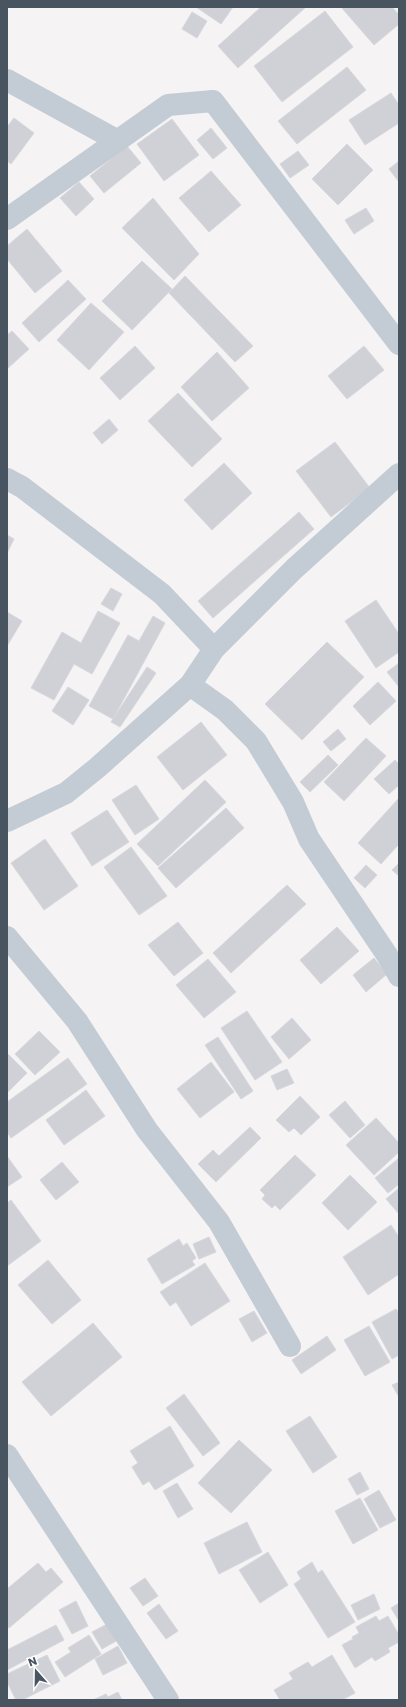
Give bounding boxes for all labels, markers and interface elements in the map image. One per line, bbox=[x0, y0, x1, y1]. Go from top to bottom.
north arrow bbox=[16, 1651, 56, 1691]
text: N bbox=[26, 1653, 39, 1671]

